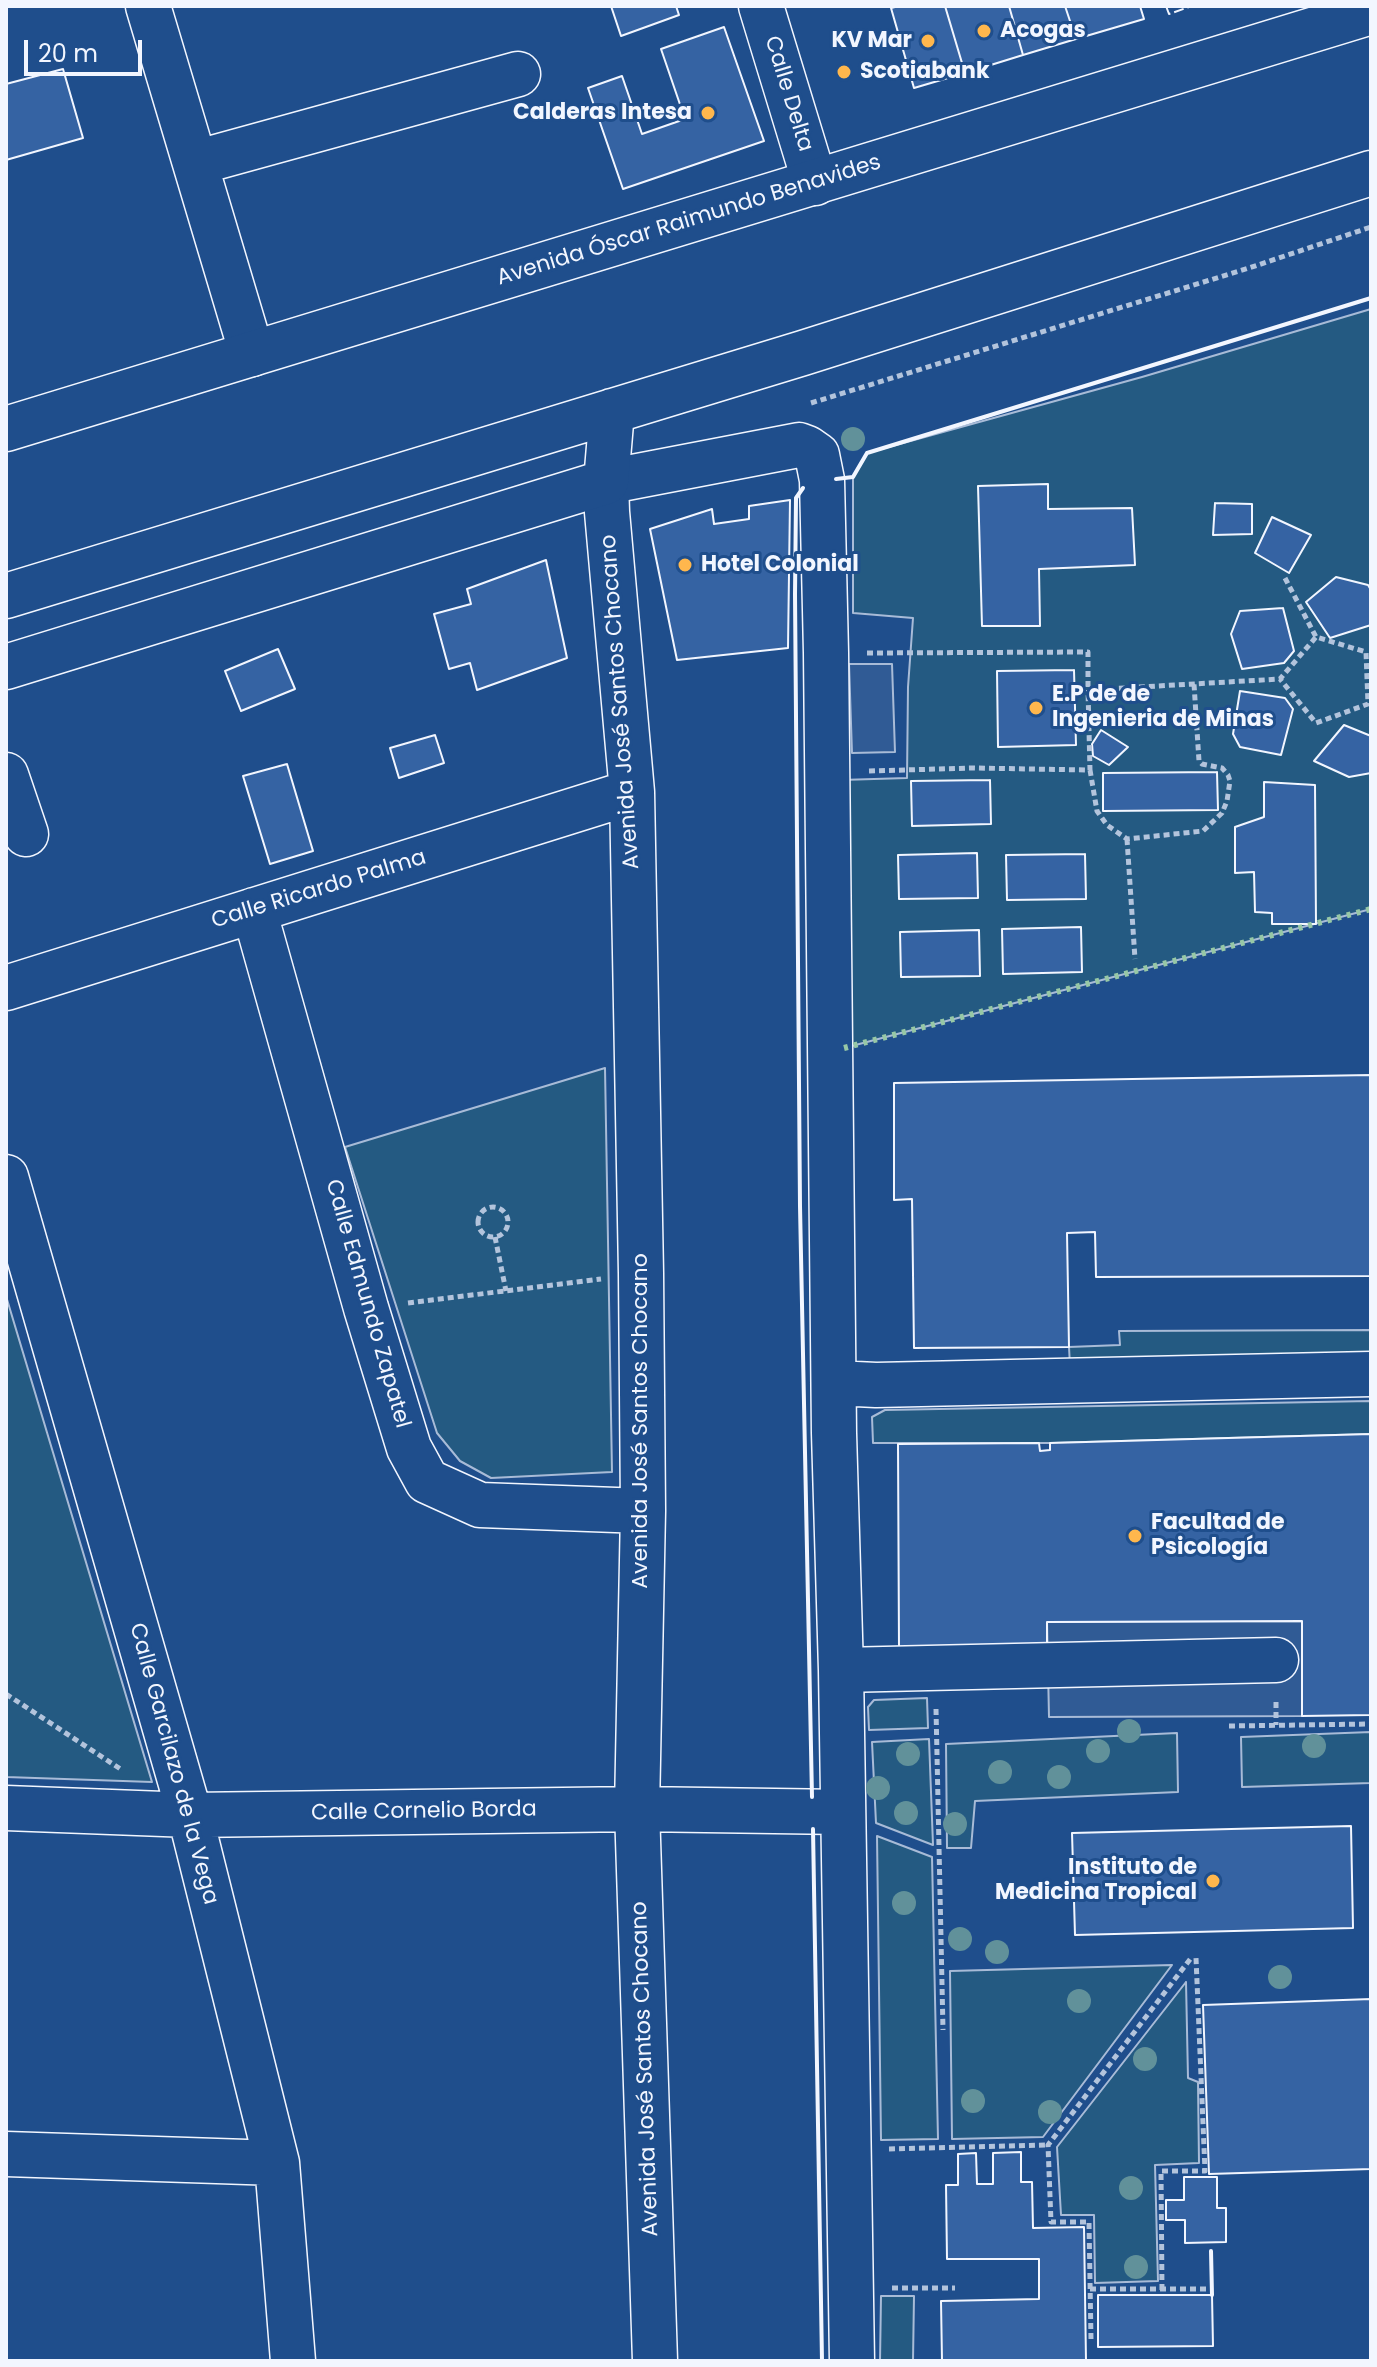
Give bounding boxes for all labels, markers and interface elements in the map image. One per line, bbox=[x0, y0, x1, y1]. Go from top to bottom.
place label: Acogas bbox=[1000, 18, 1086, 44]
marker: Acogas bbox=[975, 22, 993, 40]
scale bar bbox=[28, 24, 146, 74]
place label: KV Mar bbox=[831, 28, 912, 54]
marker: KV Mar bbox=[919, 32, 937, 50]
street label: Calle Delta bbox=[758, 33, 818, 155]
text: 20 m bbox=[38, 37, 98, 70]
place label: Scotiabank bbox=[860, 59, 990, 85]
marker: Scotiabank bbox=[835, 63, 853, 81]
place label: Calderas Intesa bbox=[513, 100, 692, 126]
marker: Calderas Intesa bbox=[699, 104, 717, 122]
street label: Avenida Óscar Raimundo Benavides bbox=[494, 150, 884, 292]
street label: Avenida José Santos Chocano bbox=[596, 534, 646, 870]
place label: Hotel Colonial bbox=[701, 552, 859, 578]
marker: Hotel Colonial bbox=[676, 556, 694, 574]
place label: E.P de de Ingenieria de Minas bbox=[1052, 682, 1274, 734]
marker: E.P de de Ingenieria de Minas bbox=[1027, 699, 1045, 717]
street label: Calle Ricardo Palma bbox=[209, 845, 429, 935]
street label: Calle Edmundo Zapatel bbox=[319, 1177, 415, 1431]
street label: Avenida José Santos Chocano bbox=[628, 1253, 654, 1589]
place label: Facultad de Psicología bbox=[1151, 1510, 1285, 1562]
marker: Facultad de Psicología bbox=[1126, 1527, 1144, 1545]
street label: Calle Garcilazo de la Vega bbox=[123, 1620, 223, 1908]
street label: Calle Cornelio Borda bbox=[311, 1797, 537, 1827]
place label: Instituto de Medicina Tropical bbox=[995, 1855, 1197, 1906]
marker: Instituto de Medicina Tropical bbox=[1204, 1872, 1222, 1890]
street label: Avenida José Santos Chocano bbox=[627, 1901, 665, 2237]

